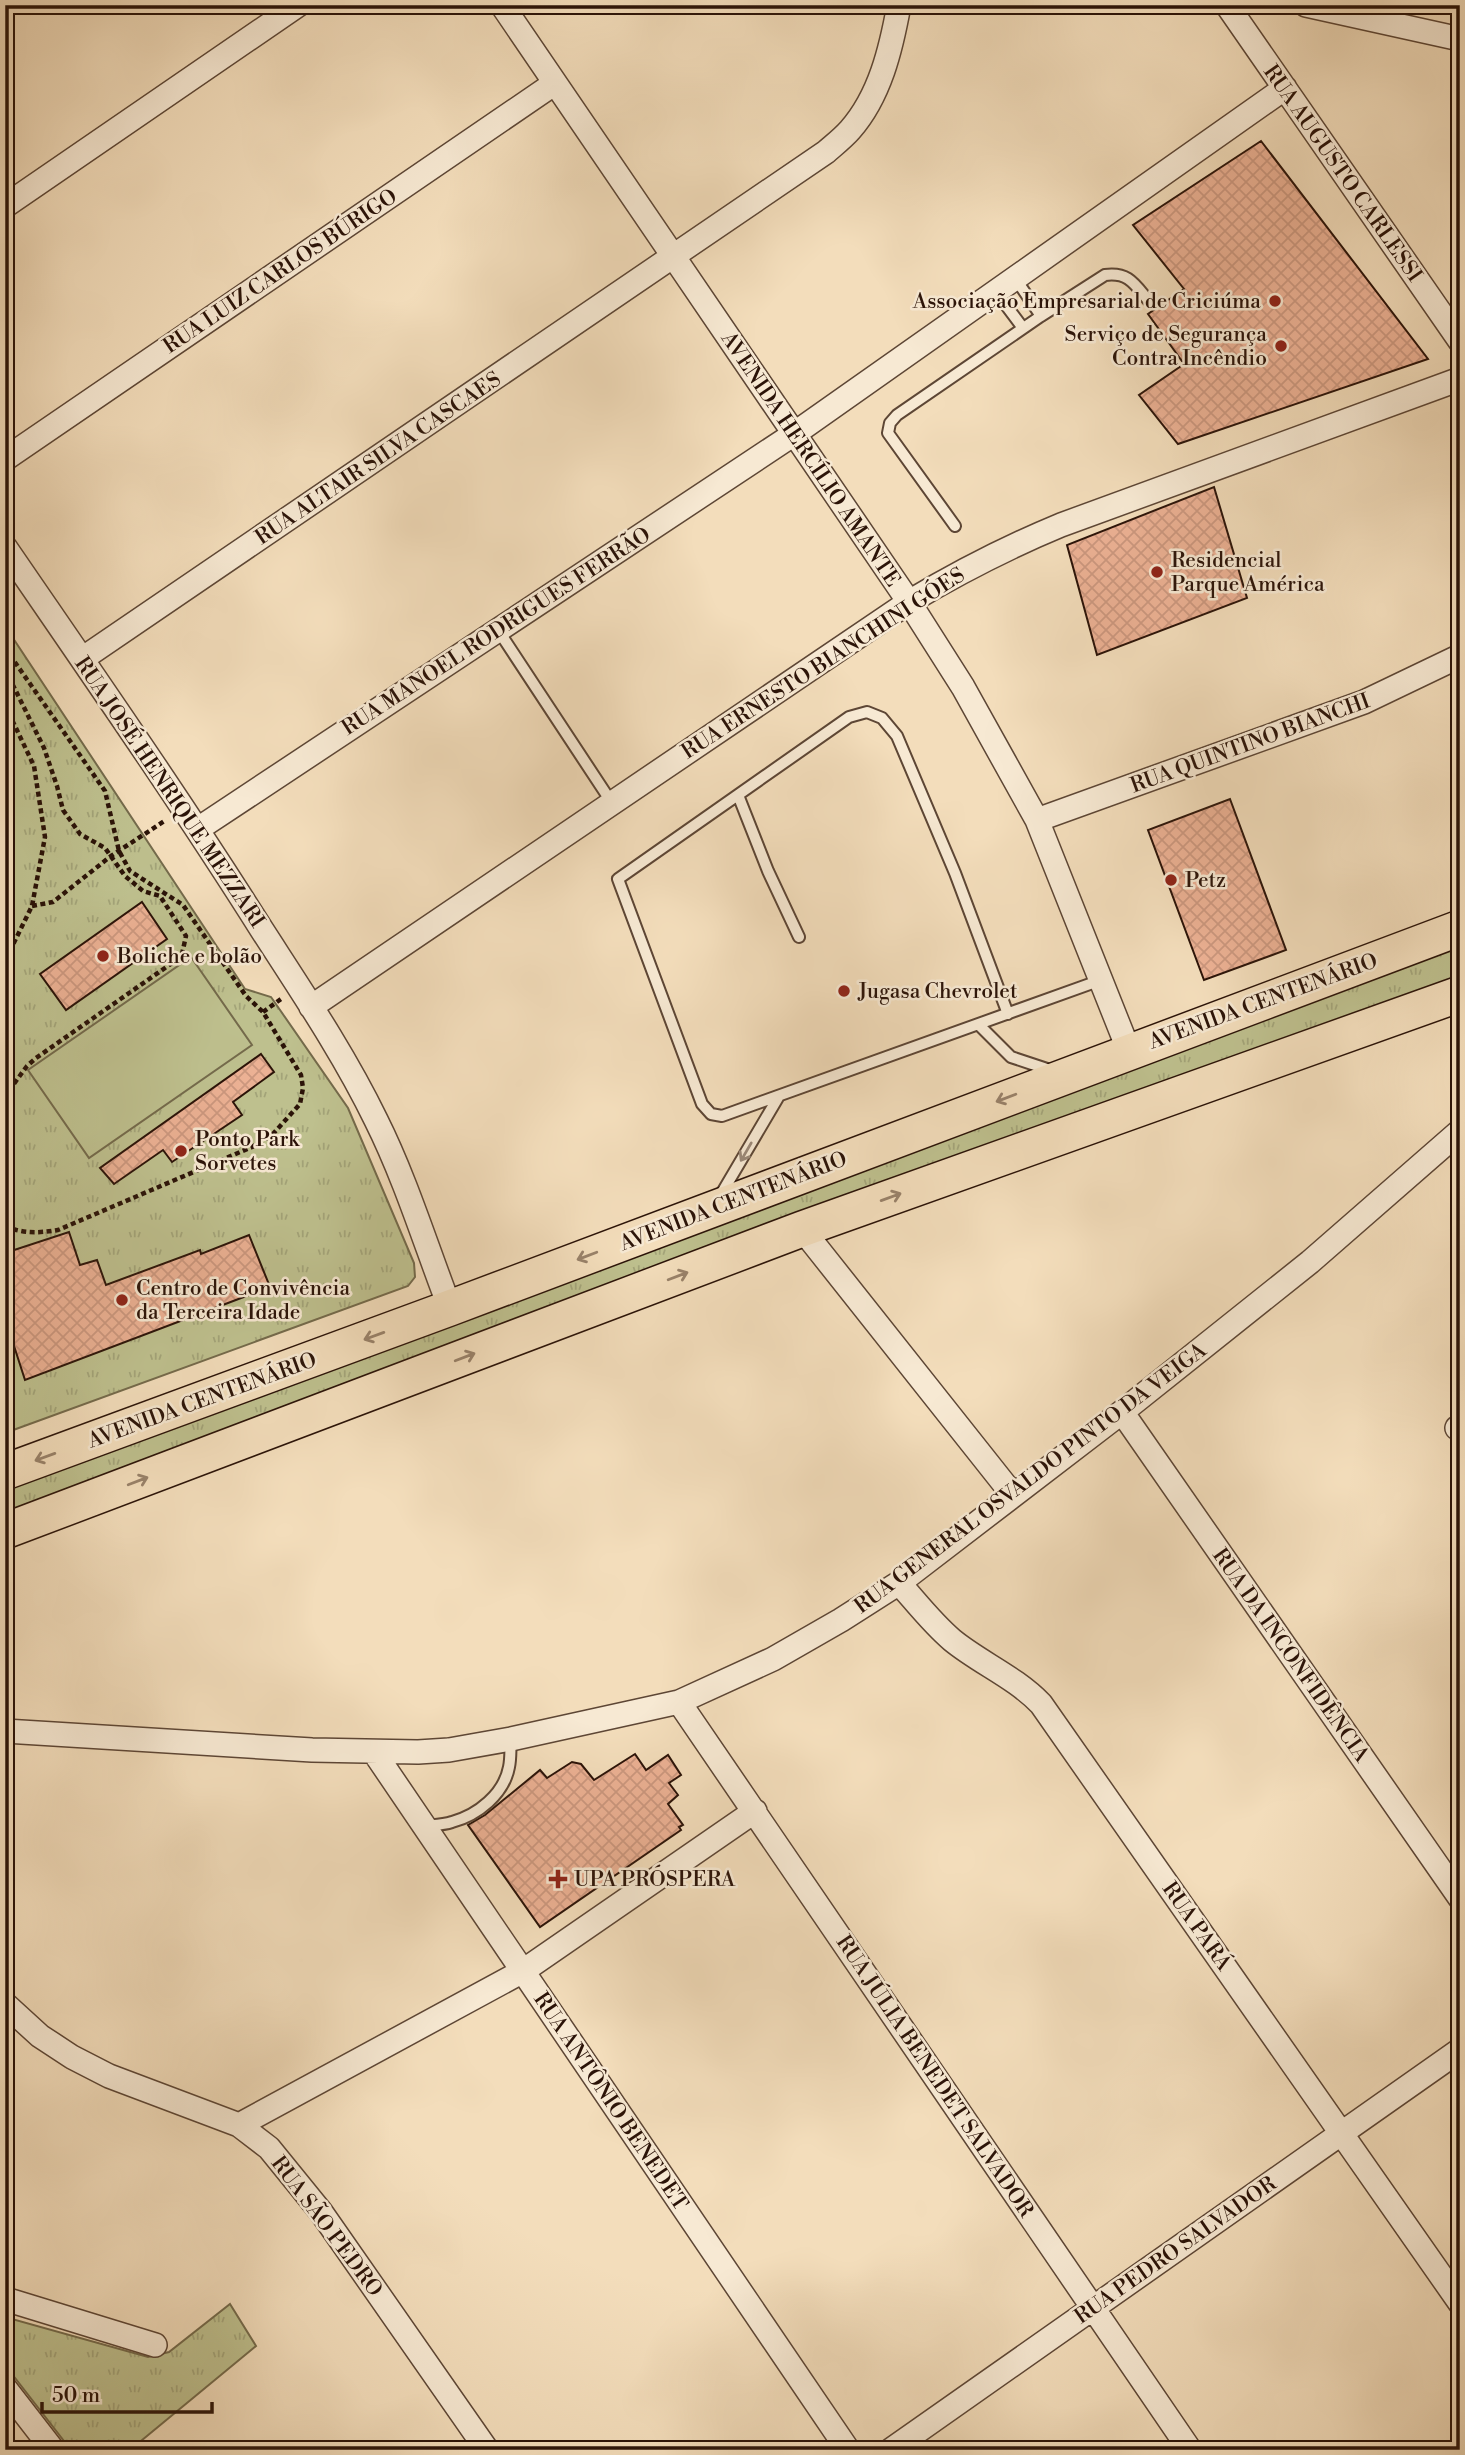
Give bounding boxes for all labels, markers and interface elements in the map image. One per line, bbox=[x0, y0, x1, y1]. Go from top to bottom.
street label: RUA AUGUSTO CARLESSI bbox=[1257, 60, 1427, 287]
street label: RUA LUIZ CARLOS BÚRIGO bbox=[157, 181, 402, 360]
place label: Associação Empresarial de Criciúma bbox=[912, 289, 1261, 315]
marker: Associação Empresarial de Criciúma bbox=[1267, 293, 1283, 309]
place label: Serviço de Segurança Contra Incêndio bbox=[1065, 322, 1267, 372]
street label: AVENIDA HERCÍLIO AMANTE bbox=[714, 325, 907, 592]
marker: Serviço de Segurança Contra Incêndio bbox=[1273, 338, 1289, 354]
street label: RUA ALTAIR SILVA CASCAES bbox=[251, 367, 506, 551]
street label: RUA MANOEL RODRIGUES FERRÃO bbox=[336, 520, 656, 742]
place label: Residencial Parque América bbox=[1171, 548, 1325, 598]
street label: RUA ERNESTO BIANCHINI GÓES bbox=[675, 560, 970, 765]
marker: Residencial Parque América bbox=[1149, 564, 1165, 580]
street label: RUA JOSÉ HENRIQUE MEZZARI bbox=[69, 651, 271, 933]
street label: RUA QUINTINO BIANCHI bbox=[1127, 688, 1374, 799]
place label: Petz bbox=[1185, 868, 1226, 894]
marker: Petz bbox=[1163, 872, 1179, 888]
place label: Boliche e bolão bbox=[116, 944, 262, 970]
street label: AVENIDA CENTENÁRIO bbox=[1144, 946, 1381, 1056]
marker: Boliche e bolão bbox=[95, 948, 111, 964]
place label: Jugasa Chevrolet bbox=[857, 979, 1018, 1005]
marker: Jugasa Chevrolet bbox=[836, 983, 852, 999]
one-way arrow bbox=[995, 1092, 1017, 1105]
place label: Ponto Park Sorvetes bbox=[195, 1127, 300, 1177]
one-way arrow bbox=[739, 1142, 753, 1162]
marker: Ponto Park Sorvetes bbox=[173, 1143, 189, 1159]
street label: AVENIDA CENTENÁRIO bbox=[614, 1145, 851, 1258]
one-way arrow bbox=[880, 1190, 902, 1202]
one-way arrow bbox=[576, 1251, 598, 1263]
one-way arrow bbox=[666, 1269, 688, 1281]
place label: Centro de Convivência da Terceira Idade bbox=[136, 1276, 351, 1326]
marker: Centro de Convivência da Terceira Idade bbox=[114, 1292, 130, 1308]
one-way arrow bbox=[363, 1331, 385, 1343]
street label: RUA GENERAL OSVALDO PINTO DA VEIGA bbox=[850, 1337, 1212, 1620]
street label: AVENIDA CENTENÁRIO bbox=[83, 1345, 320, 1455]
one-way arrow bbox=[454, 1349, 476, 1362]
one-way arrow bbox=[35, 1452, 57, 1465]
one-way arrow bbox=[126, 1473, 148, 1486]
street label: RUA DA INCONFIDÊNCIA bbox=[1206, 1542, 1376, 1768]
place label: UPA PRÓSPERA bbox=[574, 1864, 736, 1893]
marker: UPA PRÓSPERA bbox=[548, 1869, 568, 1889]
street label: RUA PARÁ bbox=[1156, 1876, 1238, 1977]
street label: RUA JÚLIA BENEDET SALVADOR bbox=[830, 1929, 1041, 2223]
street label: RUA ANTÔNIO BENEDET bbox=[527, 1986, 696, 2216]
street label: RUA SÃO PEDRO bbox=[265, 2150, 389, 2302]
street label: RUA PEDRO SALVADOR bbox=[1070, 2171, 1282, 2330]
scale bar bbox=[42, 2371, 212, 2415]
text: 50 m bbox=[52, 2383, 100, 2409]

